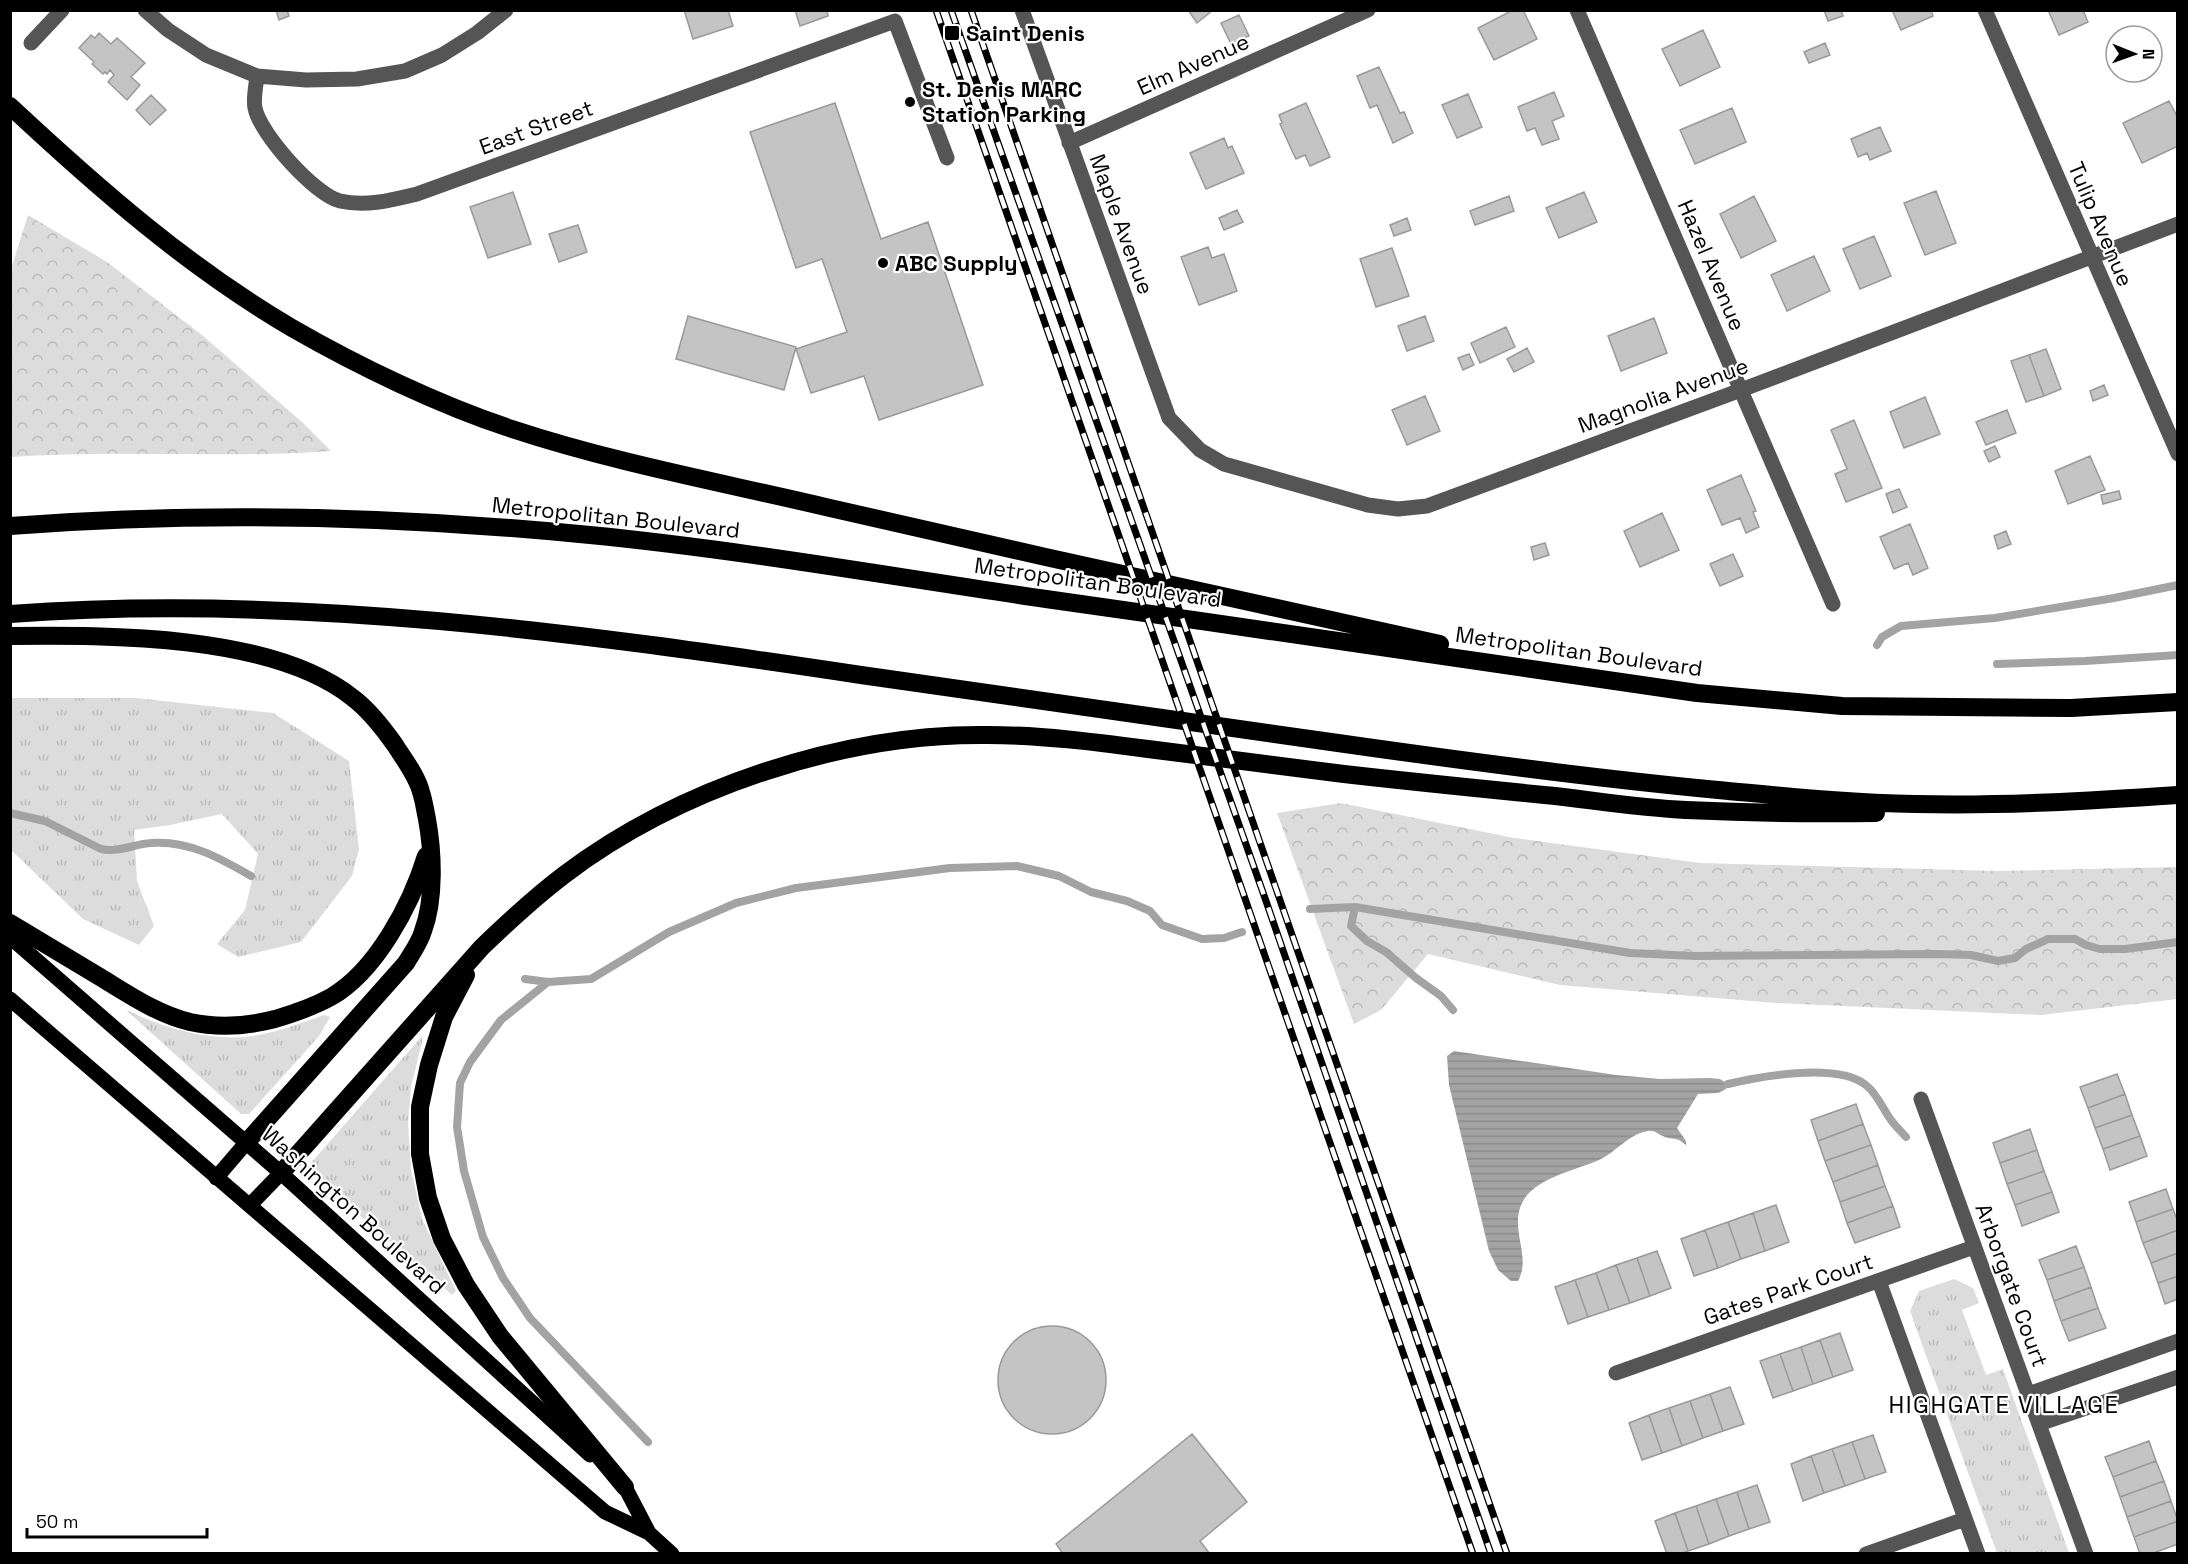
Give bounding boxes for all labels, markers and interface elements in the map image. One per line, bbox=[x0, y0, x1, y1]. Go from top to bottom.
place label: Saint Denis bbox=[966, 19, 1085, 47]
marker: Saint Denis bbox=[943, 24, 961, 42]
north arrow bbox=[2104, 24, 2164, 84]
street label: Elm Avenue bbox=[1133, 27, 1253, 101]
text: N bbox=[2138, 49, 2159, 60]
place label: St. Denis MARC Station Parking bbox=[922, 75, 1086, 128]
street label: East Street bbox=[475, 93, 597, 161]
marker: St. Denis MARC Station Parking bbox=[903, 95, 917, 109]
street label: Maple Avenue bbox=[1084, 150, 1160, 298]
street label: Tulip Avenue bbox=[2062, 157, 2140, 291]
street label: Hazel Avenue bbox=[1672, 195, 1752, 335]
place label: ABC Supply bbox=[895, 249, 1018, 277]
marker: ABC Supply bbox=[876, 256, 890, 270]
street label: Magnolia Avenue bbox=[1574, 351, 1752, 439]
street label: Metropolitan Boulevard bbox=[491, 490, 741, 544]
street label: Metropolitan Boulevard bbox=[973, 551, 1223, 613]
street label: Metropolitan Boulevard bbox=[1454, 620, 1704, 682]
street label: Washington Boulevard bbox=[256, 1120, 452, 1300]
street label: Arborgate Court bbox=[1969, 1199, 2055, 1371]
street label: Gates Park Court bbox=[1700, 1247, 1876, 1331]
district label: HIGHGATE VILLAGE bbox=[1889, 1389, 2119, 1420]
scale bar bbox=[27, 1501, 207, 1539]
text: 50 m bbox=[36, 1510, 78, 1533]

